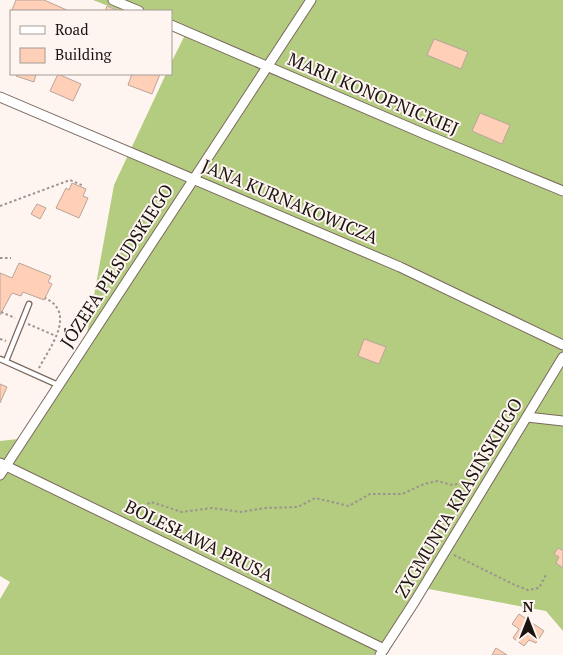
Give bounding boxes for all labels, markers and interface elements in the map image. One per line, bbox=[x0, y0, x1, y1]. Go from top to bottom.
legend bbox=[10, 10, 172, 75]
text: Road bbox=[55, 19, 88, 39]
text: Building bbox=[55, 44, 113, 64]
street label: MARII KONOPNICKIEJ bbox=[284, 46, 463, 140]
street label: JANA KURNAKOWICZA bbox=[198, 153, 383, 249]
street label: JÓZEFA PIŁSUDSKIEGO bbox=[54, 179, 178, 352]
street label: ZYGMUNTA KRASIŃSKIEGO bbox=[389, 393, 527, 602]
street label: BOLESŁAWA PRUSA bbox=[121, 494, 278, 587]
north arrow bbox=[503, 595, 553, 645]
text: N bbox=[523, 597, 534, 616]

